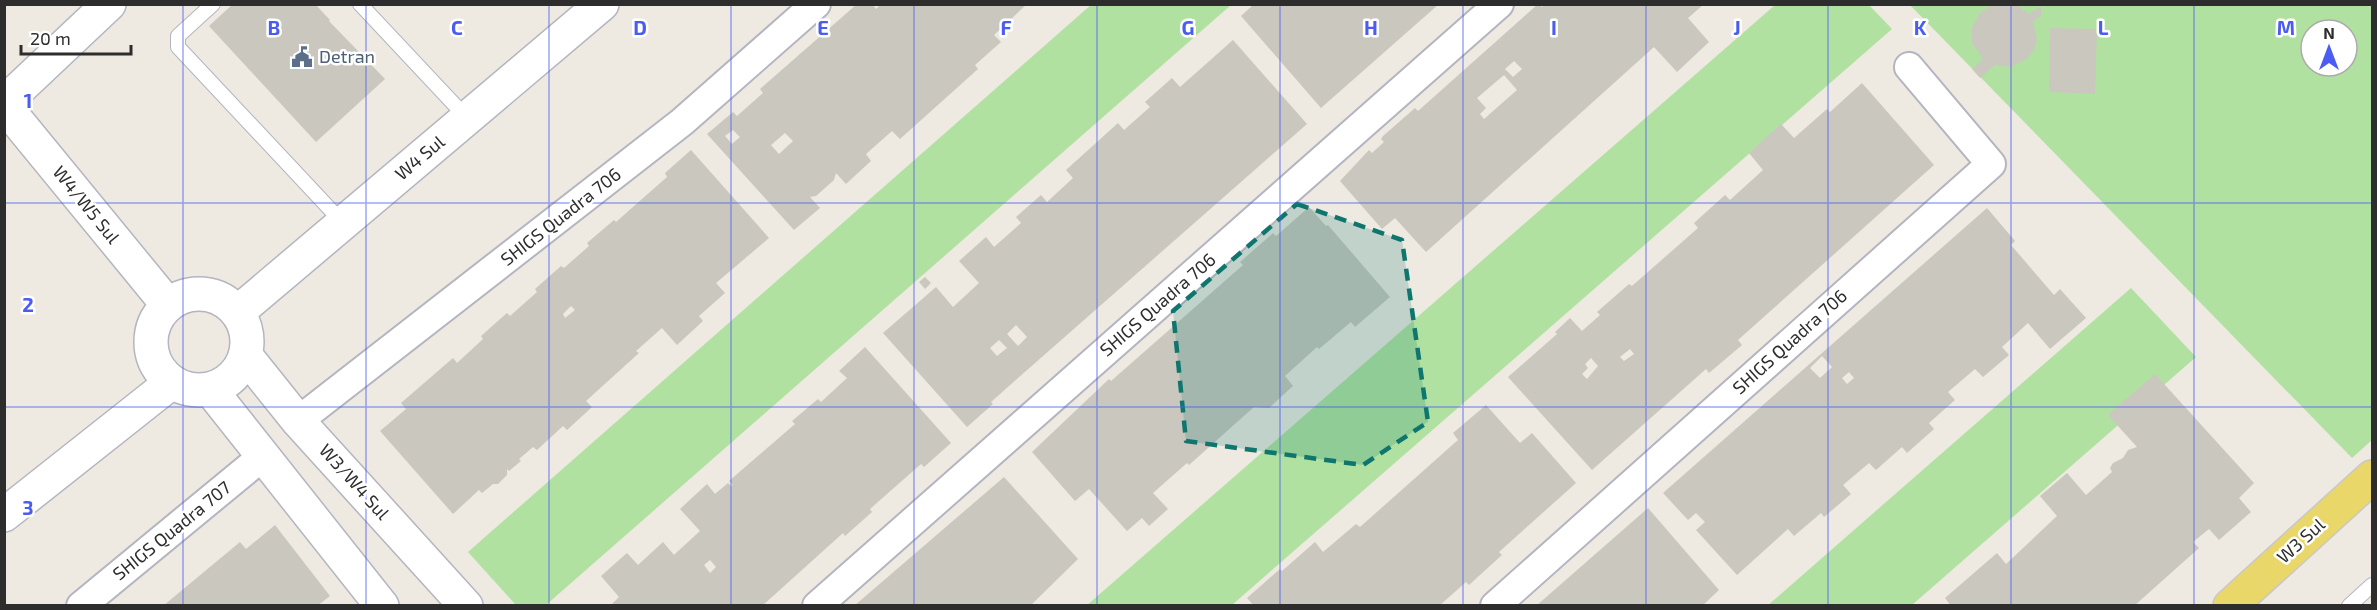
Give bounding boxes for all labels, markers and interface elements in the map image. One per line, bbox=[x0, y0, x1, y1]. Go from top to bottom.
text: B bbox=[268, 15, 280, 39]
text: C bbox=[451, 15, 463, 39]
text: D bbox=[633, 15, 647, 39]
text: E bbox=[817, 15, 829, 39]
text: F bbox=[1000, 15, 1012, 39]
text: G bbox=[1182, 15, 1194, 39]
text: H bbox=[1364, 15, 1378, 39]
text: I bbox=[1551, 15, 1557, 39]
text: J bbox=[1733, 15, 1741, 39]
text: K bbox=[1914, 15, 1927, 39]
text: L bbox=[2098, 15, 2109, 39]
text: M bbox=[2277, 15, 2295, 39]
scale bar bbox=[21, 18, 130, 56]
north arrow bbox=[2299, 18, 2359, 78]
text: N bbox=[2323, 23, 2335, 42]
text: 20 m bbox=[30, 27, 71, 49]
public building icon: Detran bbox=[290, 45, 314, 69]
place label: Detran bbox=[319, 45, 375, 67]
text: 1 bbox=[24, 88, 32, 112]
street label: W4 Sul bbox=[390, 130, 449, 184]
street label: W4/W5 Sul bbox=[49, 161, 125, 248]
street label: SHIGS Quadra 706 bbox=[496, 163, 625, 270]
street label: SHIGS Quadra 706 bbox=[1095, 248, 1220, 361]
street label: SHIGS Quadra 706 bbox=[1728, 284, 1851, 398]
text: 2 bbox=[22, 292, 34, 316]
street label: W3/W4 Sul bbox=[315, 439, 395, 524]
street label: SHIGS Quadra 707 bbox=[108, 476, 235, 584]
text: 3 bbox=[22, 495, 34, 519]
street label: W3 Sul bbox=[2272, 513, 2329, 567]

